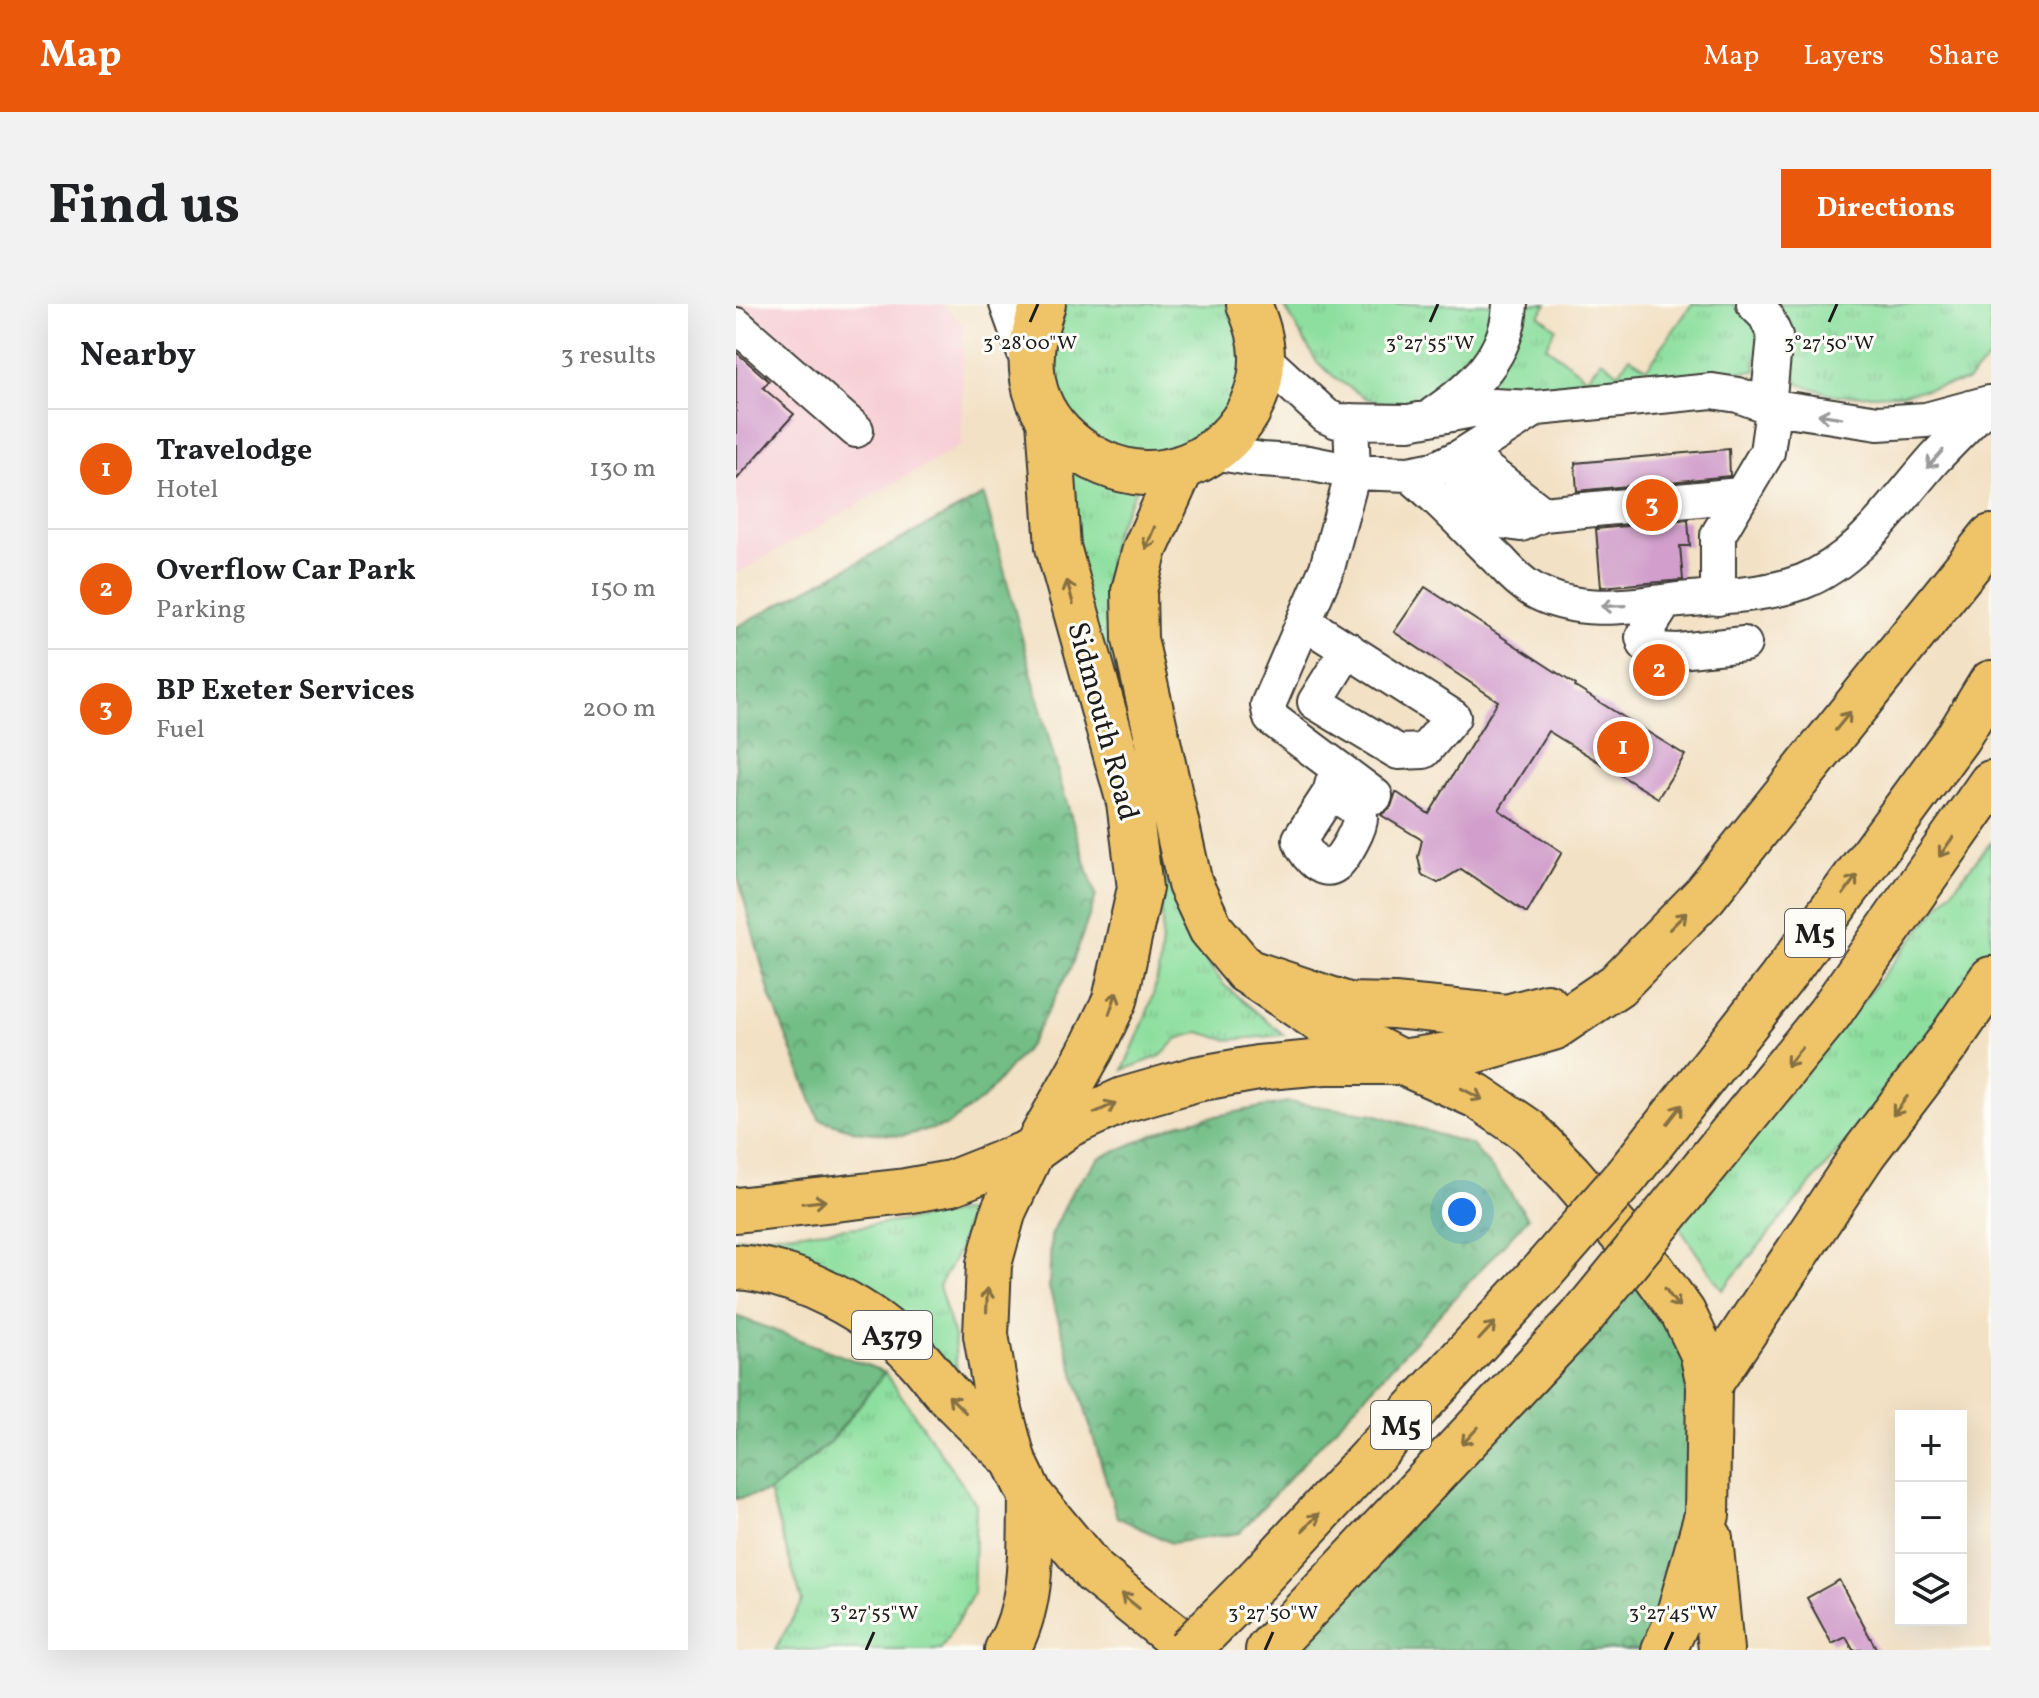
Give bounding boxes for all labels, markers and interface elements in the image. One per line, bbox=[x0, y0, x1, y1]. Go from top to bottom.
text: Map bbox=[40, 30, 121, 83]
text: Map bbox=[1703, 37, 1759, 76]
text: Layers bbox=[1803, 37, 1884, 76]
text: Share bbox=[1928, 37, 1999, 76]
text: Find us bbox=[48, 169, 240, 247]
button: Directions bbox=[1781, 169, 1991, 248]
text: 3°28'00"W bbox=[983, 330, 1077, 358]
text: 3°27'55"W bbox=[1386, 330, 1474, 358]
text: 3°27'50"W bbox=[1784, 330, 1874, 358]
text: Nearby bbox=[80, 333, 196, 380]
text: 3 results bbox=[560, 338, 656, 374]
one-way arrow bbox=[1818, 408, 1843, 423]
text: Travelodge bbox=[156, 430, 312, 472]
one-way arrow bbox=[1926, 449, 1944, 469]
text: 1 bbox=[101, 451, 111, 487]
text: 130 m bbox=[589, 451, 656, 487]
text: Hotel bbox=[156, 472, 218, 508]
pin: 3 bbox=[1626, 475, 1678, 535]
one-way arrow bbox=[1141, 525, 1156, 550]
text: Overflow Car Park bbox=[156, 550, 416, 592]
text: 2 bbox=[99, 571, 113, 607]
text: 150 m bbox=[590, 571, 656, 607]
one-way arrow bbox=[1062, 580, 1077, 606]
text: Parking bbox=[156, 592, 246, 628]
one-way arrow bbox=[1600, 599, 1627, 614]
street label: Sidmouth Road bbox=[1055, 618, 1149, 826]
pin: 2 bbox=[1633, 640, 1685, 700]
text: BP Exeter Services bbox=[156, 670, 415, 712]
text: 3 bbox=[99, 691, 113, 727]
text: 200 m bbox=[582, 691, 656, 727]
one-way arrow bbox=[1834, 711, 1852, 732]
text: Fuel bbox=[156, 712, 205, 748]
pin: 1 bbox=[1597, 717, 1649, 777]
one-way arrow bbox=[1938, 835, 1954, 857]
one-way arrow bbox=[1841, 875, 1858, 896]
road number: M5 bbox=[1785, 909, 1845, 957]
one-way arrow bbox=[1668, 912, 1687, 931]
one-way arrow bbox=[1106, 991, 1121, 1016]
one-way arrow bbox=[1785, 1047, 1803, 1067]
one-way arrow bbox=[1459, 1087, 1483, 1103]
one-way arrow bbox=[1891, 1095, 1908, 1116]
one-way arrow bbox=[1093, 1100, 1117, 1115]
one-way arrow bbox=[1666, 1104, 1684, 1125]
your location bbox=[1442, 1192, 1482, 1232]
one-way arrow bbox=[800, 1194, 826, 1209]
one-way arrow bbox=[980, 1287, 995, 1314]
one-way arrow bbox=[1664, 1287, 1680, 1309]
road number: A379 bbox=[852, 1311, 932, 1359]
one-way arrow bbox=[1478, 1322, 1496, 1342]
one-way arrow bbox=[948, 1395, 967, 1414]
road number: M5 bbox=[1371, 1401, 1431, 1449]
map controls bbox=[1895, 1410, 1967, 1626]
button: + bbox=[1895, 1410, 1967, 1482]
one-way arrow bbox=[1461, 1426, 1480, 1446]
button: − bbox=[1895, 1482, 1967, 1554]
one-way arrow bbox=[1301, 1512, 1320, 1532]
button: layers bbox=[1895, 1554, 1967, 1626]
one-way arrow bbox=[1120, 1592, 1141, 1610]
text: 3°27'55"W bbox=[830, 1600, 918, 1628]
text: 3°27'50"W bbox=[1228, 1600, 1318, 1628]
text: 3°27'45"W bbox=[1629, 1600, 1717, 1628]

